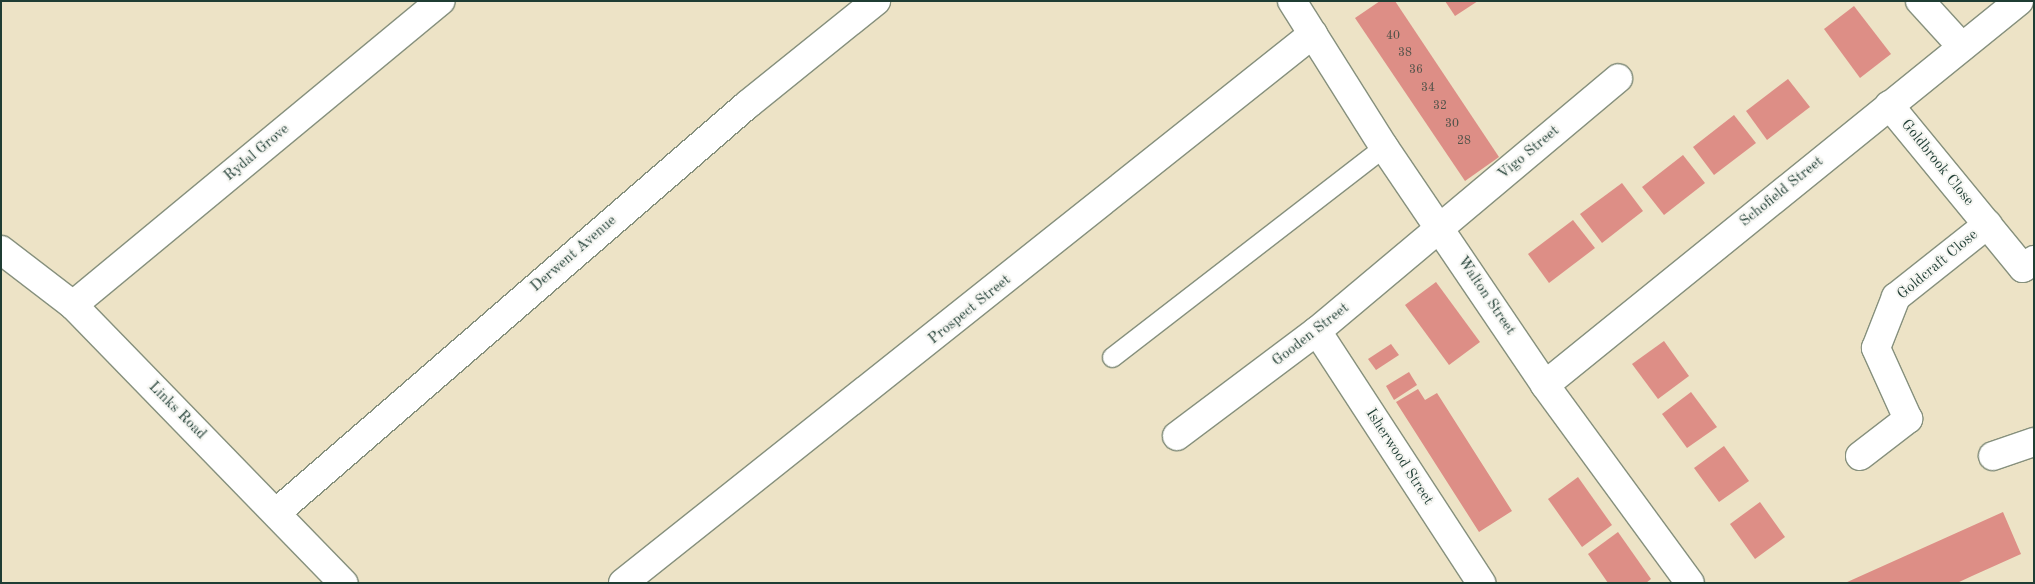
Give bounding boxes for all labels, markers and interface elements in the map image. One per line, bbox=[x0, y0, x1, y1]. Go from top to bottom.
house number: 40 bbox=[1386, 30, 1400, 44]
house number: 38 bbox=[1398, 47, 1412, 61]
house number: 36 bbox=[1409, 64, 1423, 78]
house number: 34 bbox=[1421, 82, 1435, 96]
house number: 32 bbox=[1433, 100, 1447, 114]
street label: Goldbrook Close bbox=[1897, 116, 1977, 210]
house number: 30 bbox=[1445, 118, 1459, 132]
street label: Rydal Grove bbox=[221, 121, 293, 185]
street label: Vigo Street bbox=[1495, 122, 1563, 184]
house number: 28 bbox=[1457, 135, 1471, 149]
street label: Schofield Street bbox=[1737, 153, 1827, 231]
street label: Derwent Avenue bbox=[527, 212, 621, 296]
street label: Goldcraft Close bbox=[1894, 226, 1982, 304]
street label: Walton Street bbox=[1453, 253, 1519, 339]
street label: Prospect Street bbox=[925, 271, 1015, 349]
street label: Gooden Street bbox=[1269, 299, 1353, 371]
street label: Links Road bbox=[144, 378, 210, 444]
street label: Isherwood Street bbox=[1361, 405, 1437, 509]

